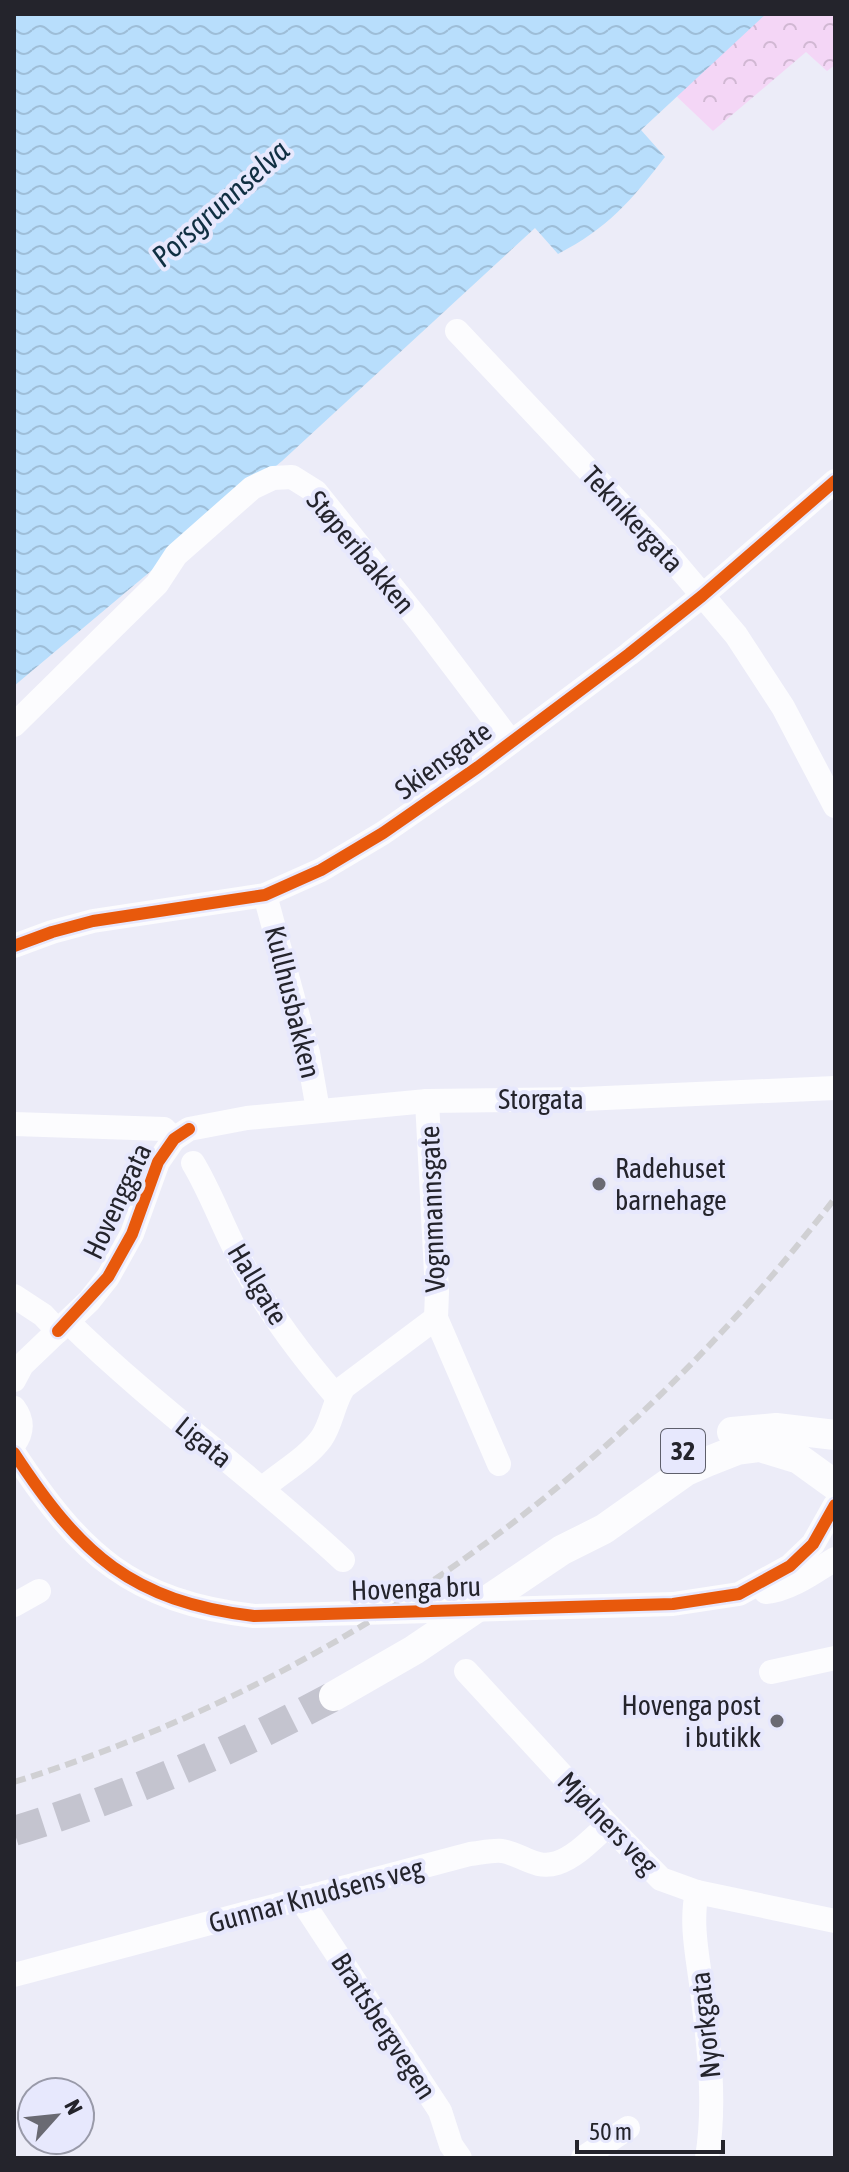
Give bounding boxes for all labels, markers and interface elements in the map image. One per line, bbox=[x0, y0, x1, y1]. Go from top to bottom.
water label: Porsgrunnselva bbox=[145, 133, 295, 273]
street label: Teknikergata bbox=[576, 459, 690, 579]
street label: Støperibakken bbox=[301, 484, 421, 620]
street label: Skiensgate bbox=[389, 714, 497, 806]
street label: Kullhusbakken bbox=[259, 923, 327, 1081]
street label: Storgata bbox=[498, 1083, 584, 1115]
street label: Vognmannsgate bbox=[413, 1125, 451, 1293]
street label: Hovenggata bbox=[76, 1138, 158, 1264]
place label: Radehuset barnehage bbox=[615, 1152, 727, 1216]
marker: Radehuset barnehage bbox=[590, 1175, 608, 1193]
street label: Hallgate bbox=[221, 1238, 295, 1330]
street label: Ligata bbox=[169, 1410, 239, 1474]
road number: 32 bbox=[661, 1429, 705, 1473]
street label: Hovenga bru bbox=[350, 1570, 482, 1606]
place label: Hovenga post i butikk bbox=[622, 1689, 761, 1753]
marker: Hovenga post i butikk bbox=[768, 1712, 786, 1730]
street label: Mjølners veg bbox=[551, 1765, 665, 1881]
street label: Gunnar Knudsens veg bbox=[205, 1851, 427, 1939]
street label: Brattsbergvegen bbox=[325, 1947, 443, 2105]
street label: Nyorkgata bbox=[683, 1970, 727, 2080]
north arrow bbox=[16, 2076, 96, 2156]
text: N bbox=[59, 2095, 88, 2119]
scale bar bbox=[577, 2104, 723, 2154]
text: 50 m bbox=[589, 2118, 632, 2145]

